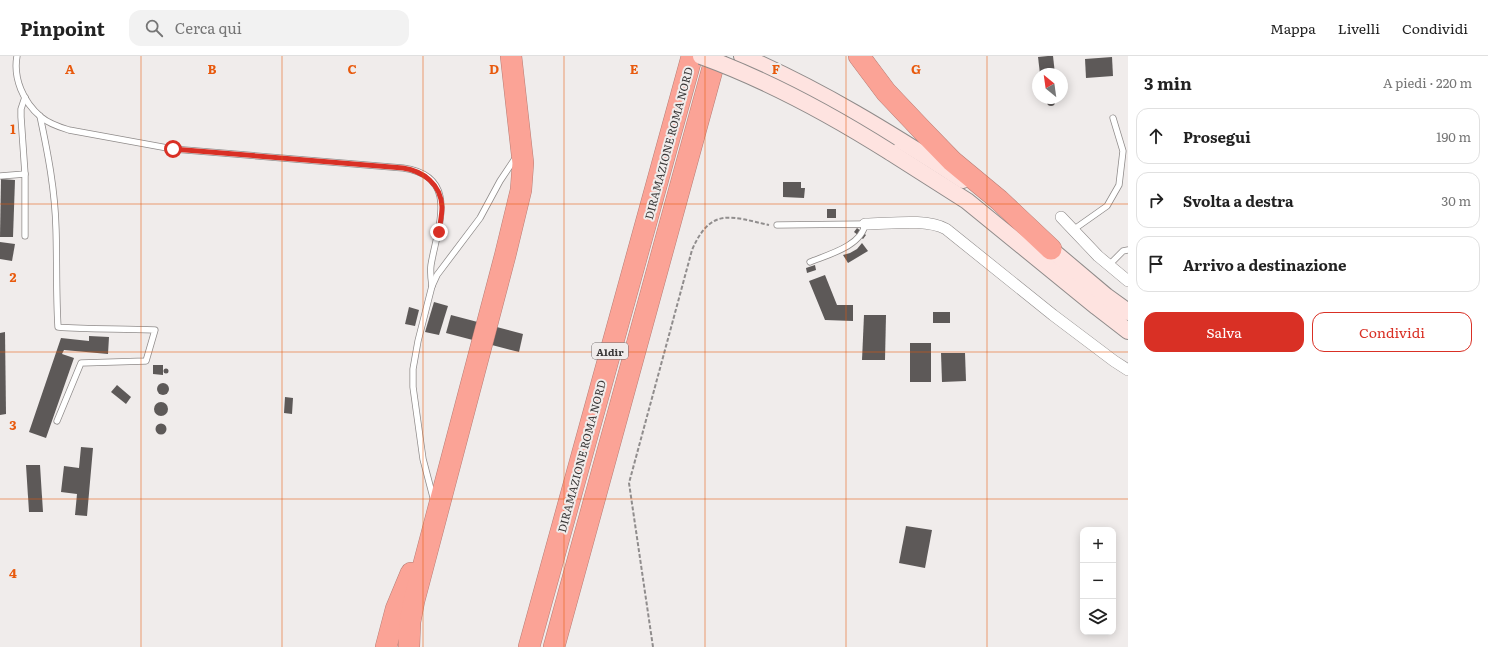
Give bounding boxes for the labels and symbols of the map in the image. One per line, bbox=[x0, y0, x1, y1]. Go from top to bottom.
text: A bbox=[65, 59, 75, 78]
text: B bbox=[208, 59, 217, 78]
text: C bbox=[347, 59, 357, 78]
text: D bbox=[489, 59, 499, 78]
text: E bbox=[630, 59, 639, 78]
text: F bbox=[772, 59, 780, 78]
text: G bbox=[911, 59, 921, 78]
street label: DIRAMAZIONE ROMA NORD bbox=[640, 65, 696, 221]
north arrow bbox=[1032, 68, 1068, 104]
text: 1 bbox=[10, 119, 16, 138]
route start bbox=[164, 140, 182, 158]
route end bbox=[430, 223, 448, 241]
text: 2 bbox=[10, 267, 17, 286]
road number: A1dir bbox=[592, 343, 628, 359]
street label: DIRAMAZIONE ROMA NORD bbox=[553, 378, 609, 534]
text: 3 bbox=[9, 415, 17, 434]
text: 4 bbox=[9, 563, 17, 582]

